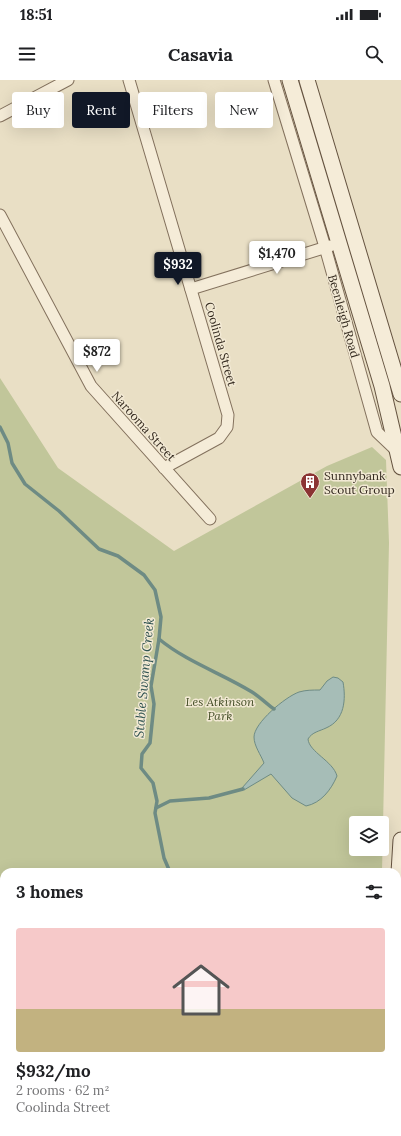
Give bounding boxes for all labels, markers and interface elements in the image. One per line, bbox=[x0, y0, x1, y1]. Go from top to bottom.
text: 18:51 bbox=[20, 5, 53, 24]
icon: menu bbox=[16, 43, 38, 65]
text: Casavia bbox=[168, 43, 233, 66]
icon: search bbox=[363, 43, 385, 65]
chip: Buy bbox=[12, 92, 64, 128]
chip: Rent bbox=[72, 92, 130, 128]
chip: Filters bbox=[138, 92, 207, 128]
chip: New bbox=[215, 92, 273, 128]
pin: $1,470 bbox=[244, 241, 310, 275]
text: $1,470 bbox=[258, 245, 296, 262]
pin: $932 bbox=[154, 252, 202, 286]
text: $932 bbox=[163, 256, 193, 273]
street label: Beenleigh Road bbox=[325, 273, 363, 359]
street label: Coolinda Street bbox=[202, 300, 240, 388]
pin: $872 bbox=[73, 339, 121, 373]
text: $872 bbox=[83, 343, 111, 360]
street label: Narooma Street bbox=[109, 388, 179, 464]
place label: Sunnybank Scout Group bbox=[324, 468, 395, 497]
building icon: Sunnybank Scout Group bbox=[299, 471, 321, 499]
water label: Stable Swamp Creek bbox=[130, 617, 158, 739]
park label: Les Atkinson Park bbox=[186, 694, 255, 723]
map controls bbox=[349, 816, 389, 856]
button: layers bbox=[349, 816, 389, 856]
text: 3 homes bbox=[16, 881, 83, 903]
icon: filters bbox=[363, 881, 385, 903]
icon: home bbox=[165, 954, 237, 1026]
text: $932/mo bbox=[16, 1060, 91, 1082]
text: 2 rooms · 62 m² bbox=[16, 1082, 109, 1099]
text: Coolinda Street bbox=[16, 1099, 110, 1116]

